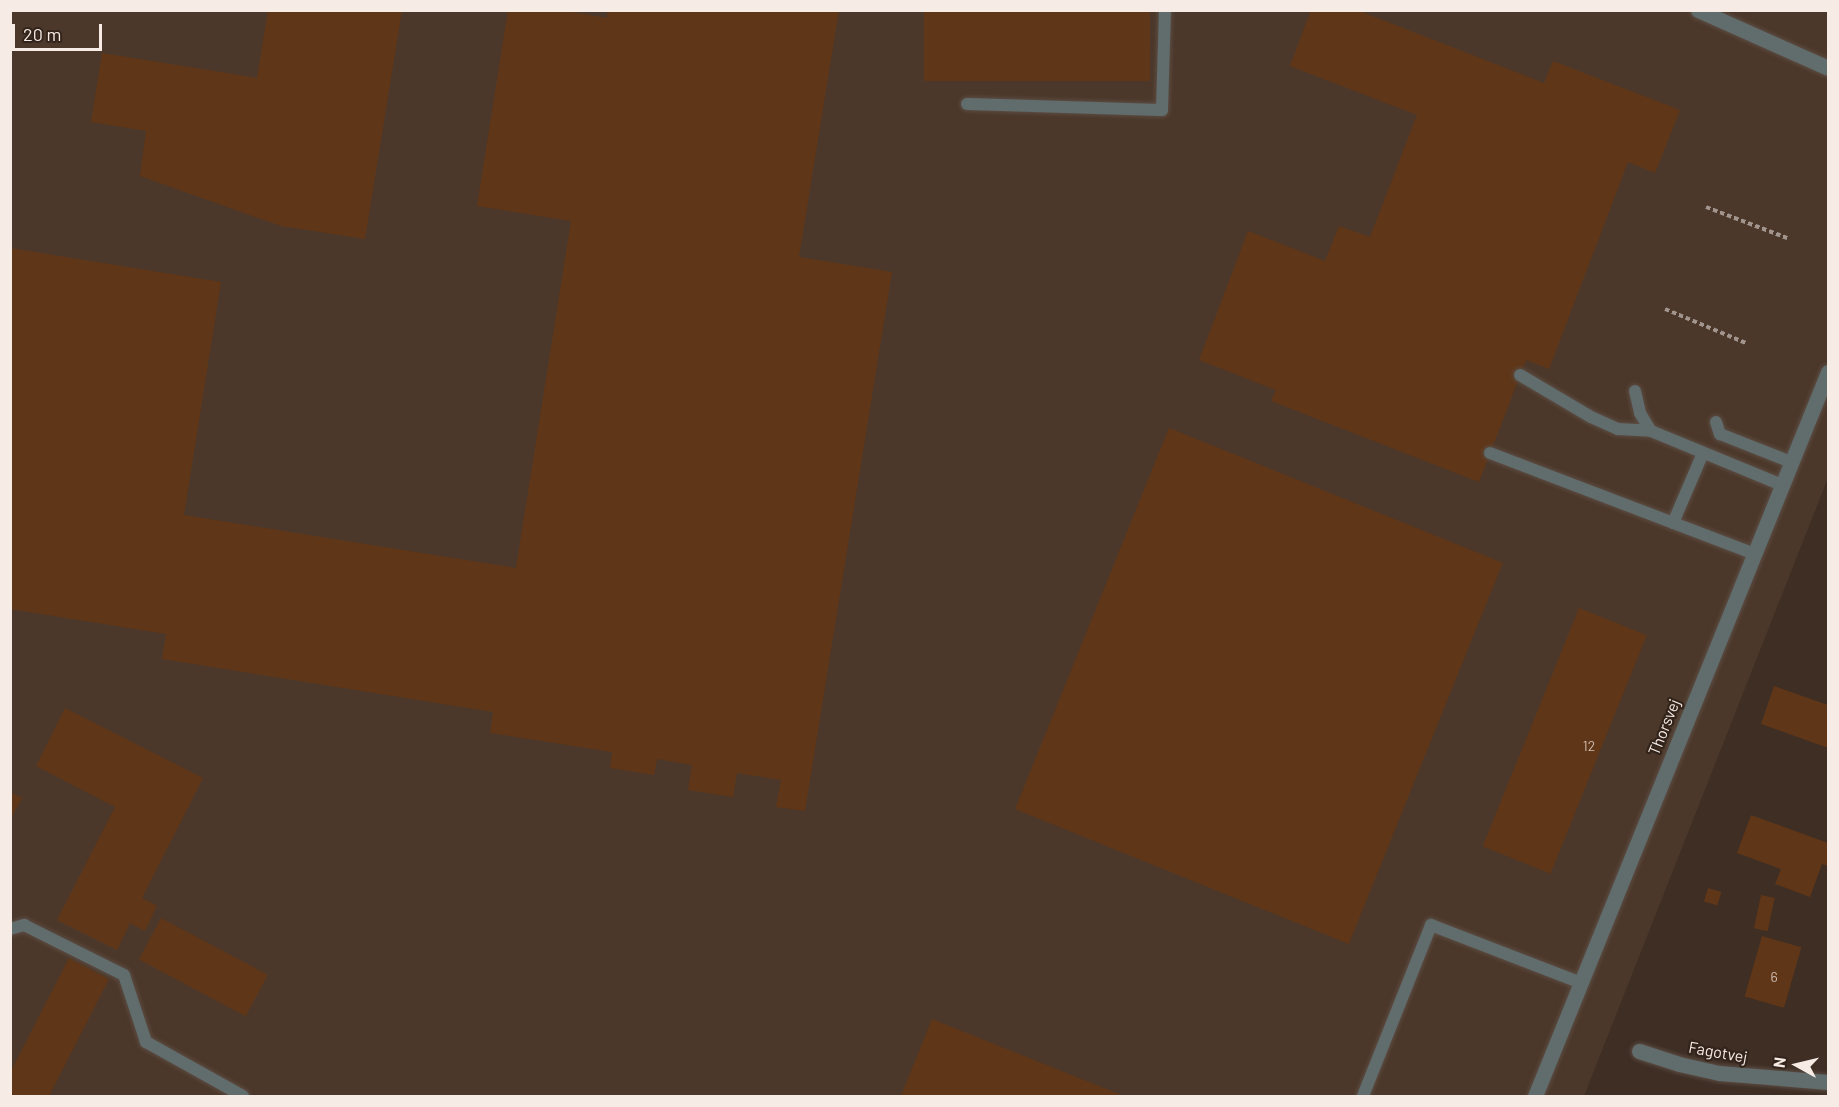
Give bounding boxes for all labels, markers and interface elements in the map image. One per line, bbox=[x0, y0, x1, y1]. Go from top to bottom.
scale bar bbox=[15, 12, 105, 50]
text: 20 m bbox=[23, 23, 61, 45]
street label: Thorsvej bbox=[1644, 696, 1684, 758]
house number: 12 bbox=[1583, 738, 1595, 754]
house number: 6 bbox=[1770, 969, 1778, 985]
north arrow bbox=[1767, 1035, 1827, 1095]
street label: Fagotvej bbox=[1687, 1037, 1749, 1067]
text: N bbox=[1769, 1056, 1789, 1069]

